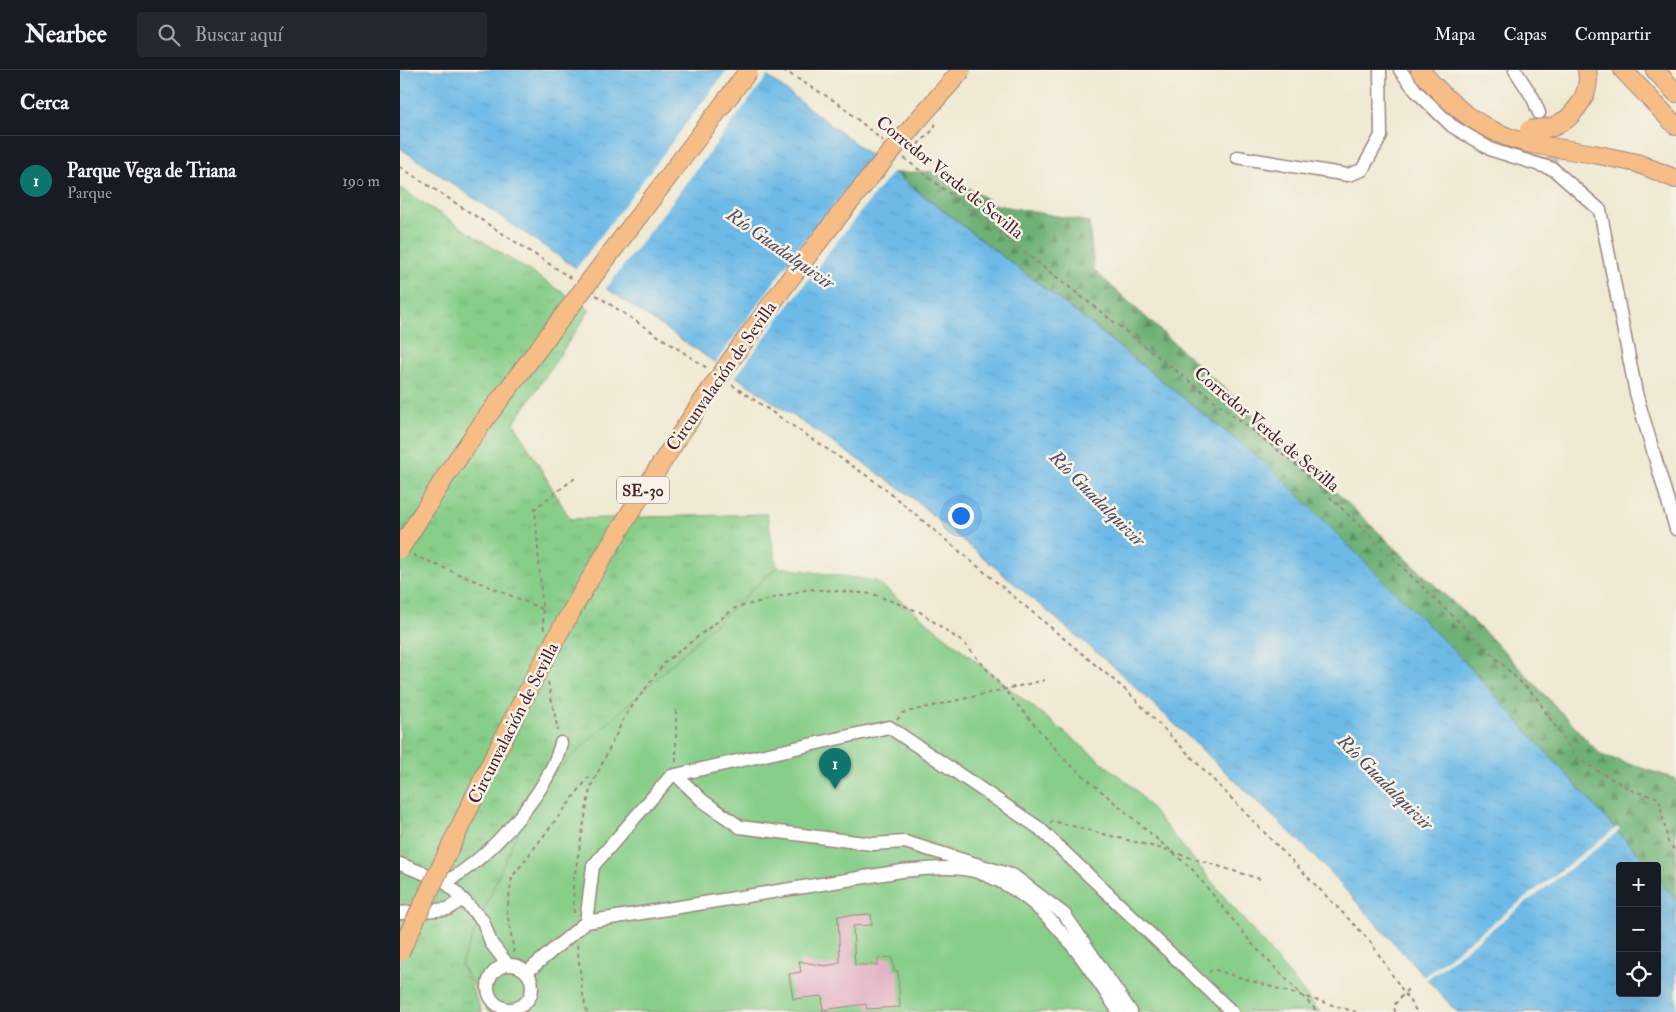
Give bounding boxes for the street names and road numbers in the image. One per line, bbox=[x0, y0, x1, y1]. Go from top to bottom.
street label: Corredor Verde de Sevilla bbox=[871, 111, 1029, 244]
street label: Circunvalación de Sevilla bbox=[661, 296, 782, 456]
street label: Corredor Verde de Sevilla bbox=[1189, 362, 1345, 497]
road number: SE-30 bbox=[617, 476, 669, 504]
street label: Circunvalación de Sevilla bbox=[463, 638, 564, 808]

